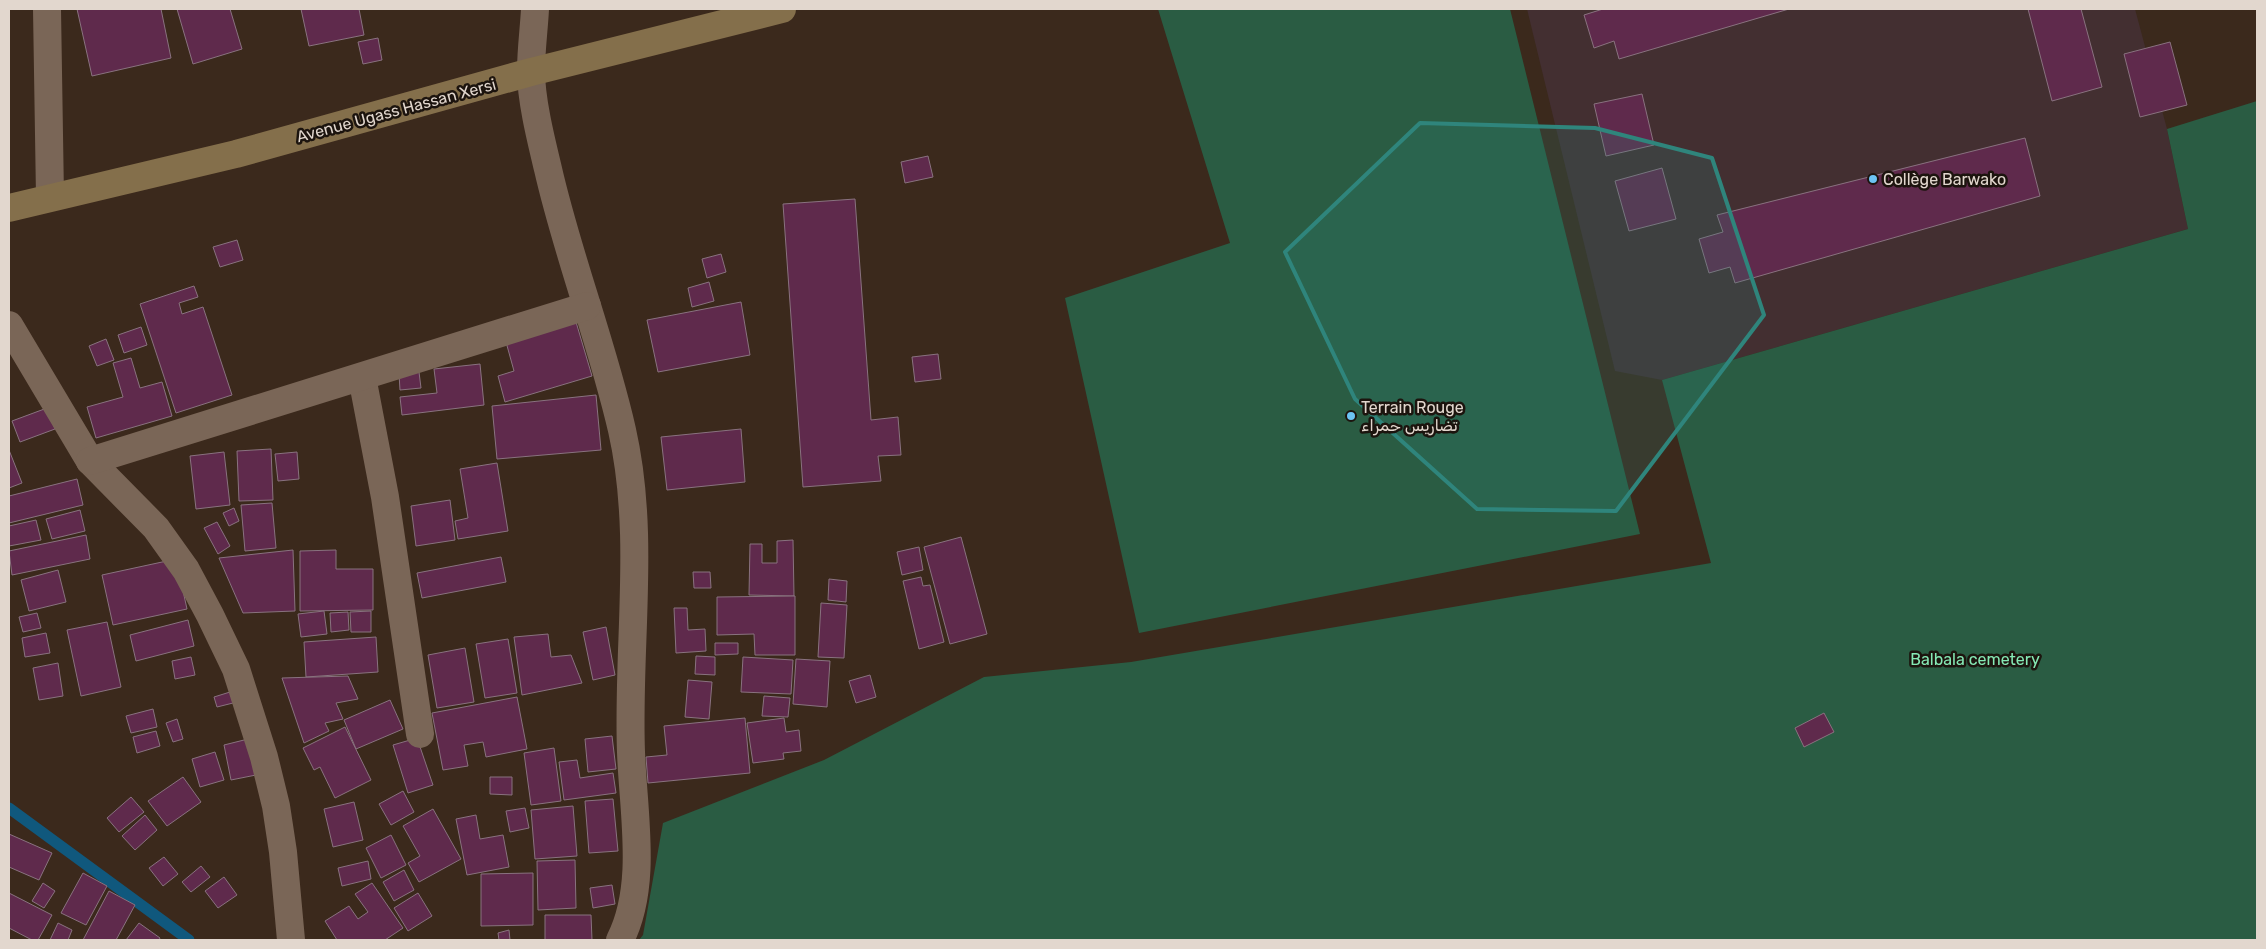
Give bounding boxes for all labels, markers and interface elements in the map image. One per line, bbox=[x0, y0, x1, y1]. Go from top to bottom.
street label: Avenue Ugass Hassan Xersi bbox=[294, 75, 498, 146]
place label: Collège Barwako bbox=[1883, 170, 2006, 189]
marker: Collège Barwako bbox=[1867, 173, 1879, 185]
place label: Terrain Rouge تضاريس حمراء bbox=[1361, 398, 1464, 436]
marker: Terrain Rouge تضاريس حمراء bbox=[1345, 410, 1357, 422]
park label: Balbala cemetery bbox=[1910, 650, 2040, 669]

